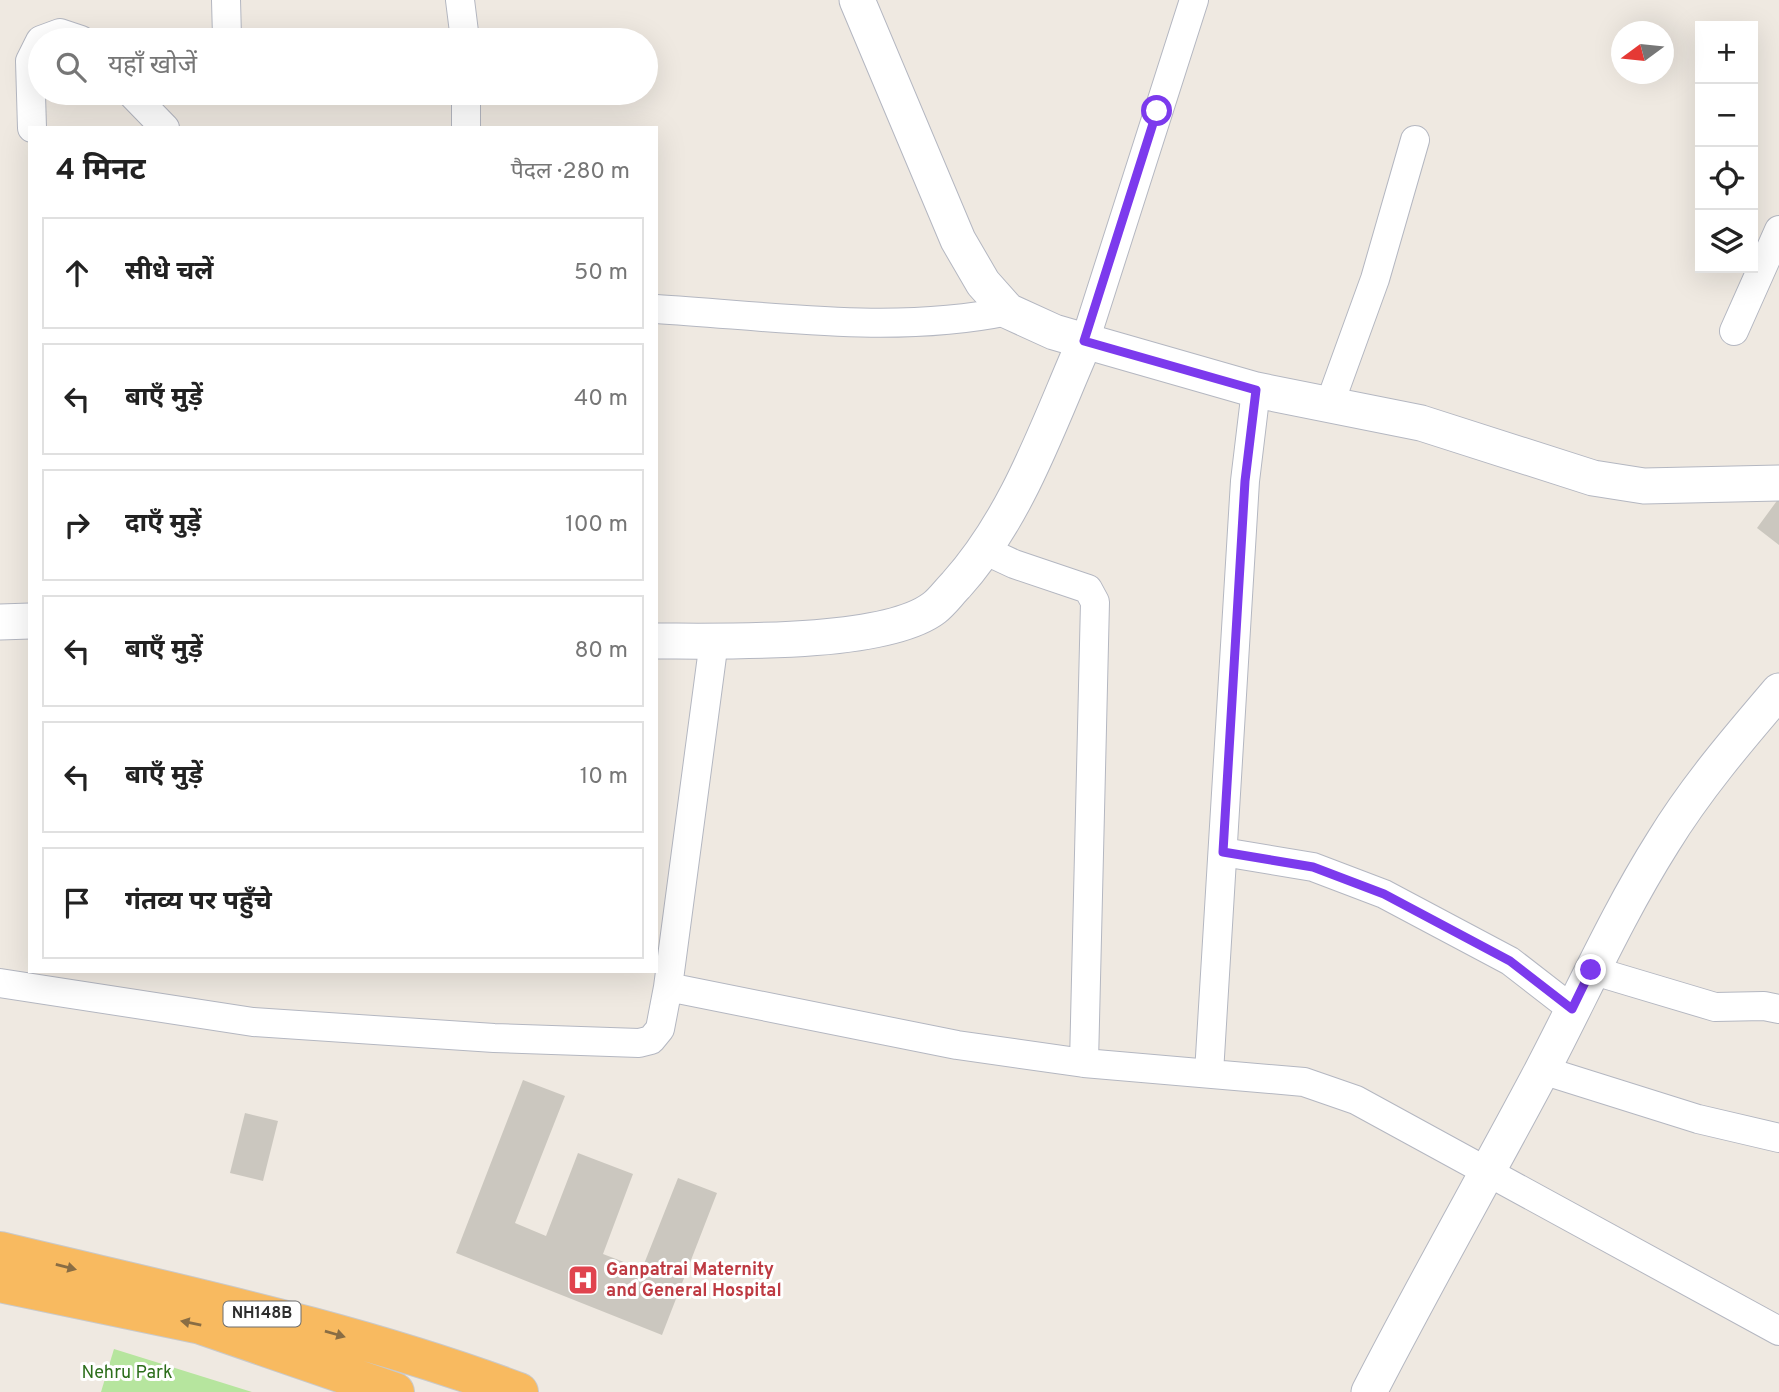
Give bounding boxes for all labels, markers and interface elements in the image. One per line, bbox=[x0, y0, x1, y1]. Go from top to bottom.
north arrow bbox=[1611, 21, 1674, 84]
map controls bbox=[1695, 21, 1758, 273]
button: + bbox=[1695, 21, 1758, 84]
search box bbox=[28, 28, 658, 105]
icon: search bbox=[52, 48, 90, 86]
text: यहाँ खोजें bbox=[108, 50, 197, 83]
button: − bbox=[1695, 84, 1758, 147]
route start bbox=[1141, 95, 1172, 126]
button: locate bbox=[1695, 147, 1758, 210]
text: 4 मिनट bbox=[56, 153, 146, 190]
text: पैदल · 280 m bbox=[511, 158, 630, 187]
button: layers bbox=[1695, 210, 1758, 273]
icon: ahead bbox=[58, 254, 96, 292]
text: सीधे चलें bbox=[125, 256, 213, 289]
text: 50 m bbox=[574, 259, 628, 288]
icon: left bbox=[58, 380, 96, 418]
text: बाएँ मुड़ें bbox=[125, 382, 203, 415]
text: 40 m bbox=[574, 385, 628, 414]
icon: right bbox=[58, 506, 96, 544]
text: दाएँ मुड़ें bbox=[125, 508, 201, 541]
text: 100 m bbox=[565, 511, 628, 540]
icon: left bbox=[58, 632, 96, 670]
text: बाएँ मुड़ें bbox=[125, 634, 203, 667]
text: 80 m bbox=[575, 637, 628, 666]
icon: left bbox=[58, 758, 96, 796]
text: बाएँ मुड़ें bbox=[125, 760, 203, 793]
text: 10 m bbox=[580, 763, 628, 792]
icon: arrive bbox=[58, 884, 96, 922]
text: गंतव्य पर पहुँचे bbox=[125, 886, 272, 919]
route end bbox=[1575, 954, 1606, 985]
place label: Ganpatrai Maternity and General Hospital bbox=[606, 1259, 782, 1303]
one-way arrow bbox=[55, 1262, 77, 1273]
hospital icon: Ganpatrai Maternity and General Hospital bbox=[566, 1263, 600, 1297]
road number: NH148B bbox=[224, 1302, 300, 1326]
one-way arrow bbox=[180, 1317, 202, 1328]
one-way arrow bbox=[324, 1329, 345, 1339]
park label: Nehru Park bbox=[81, 1362, 173, 1385]

